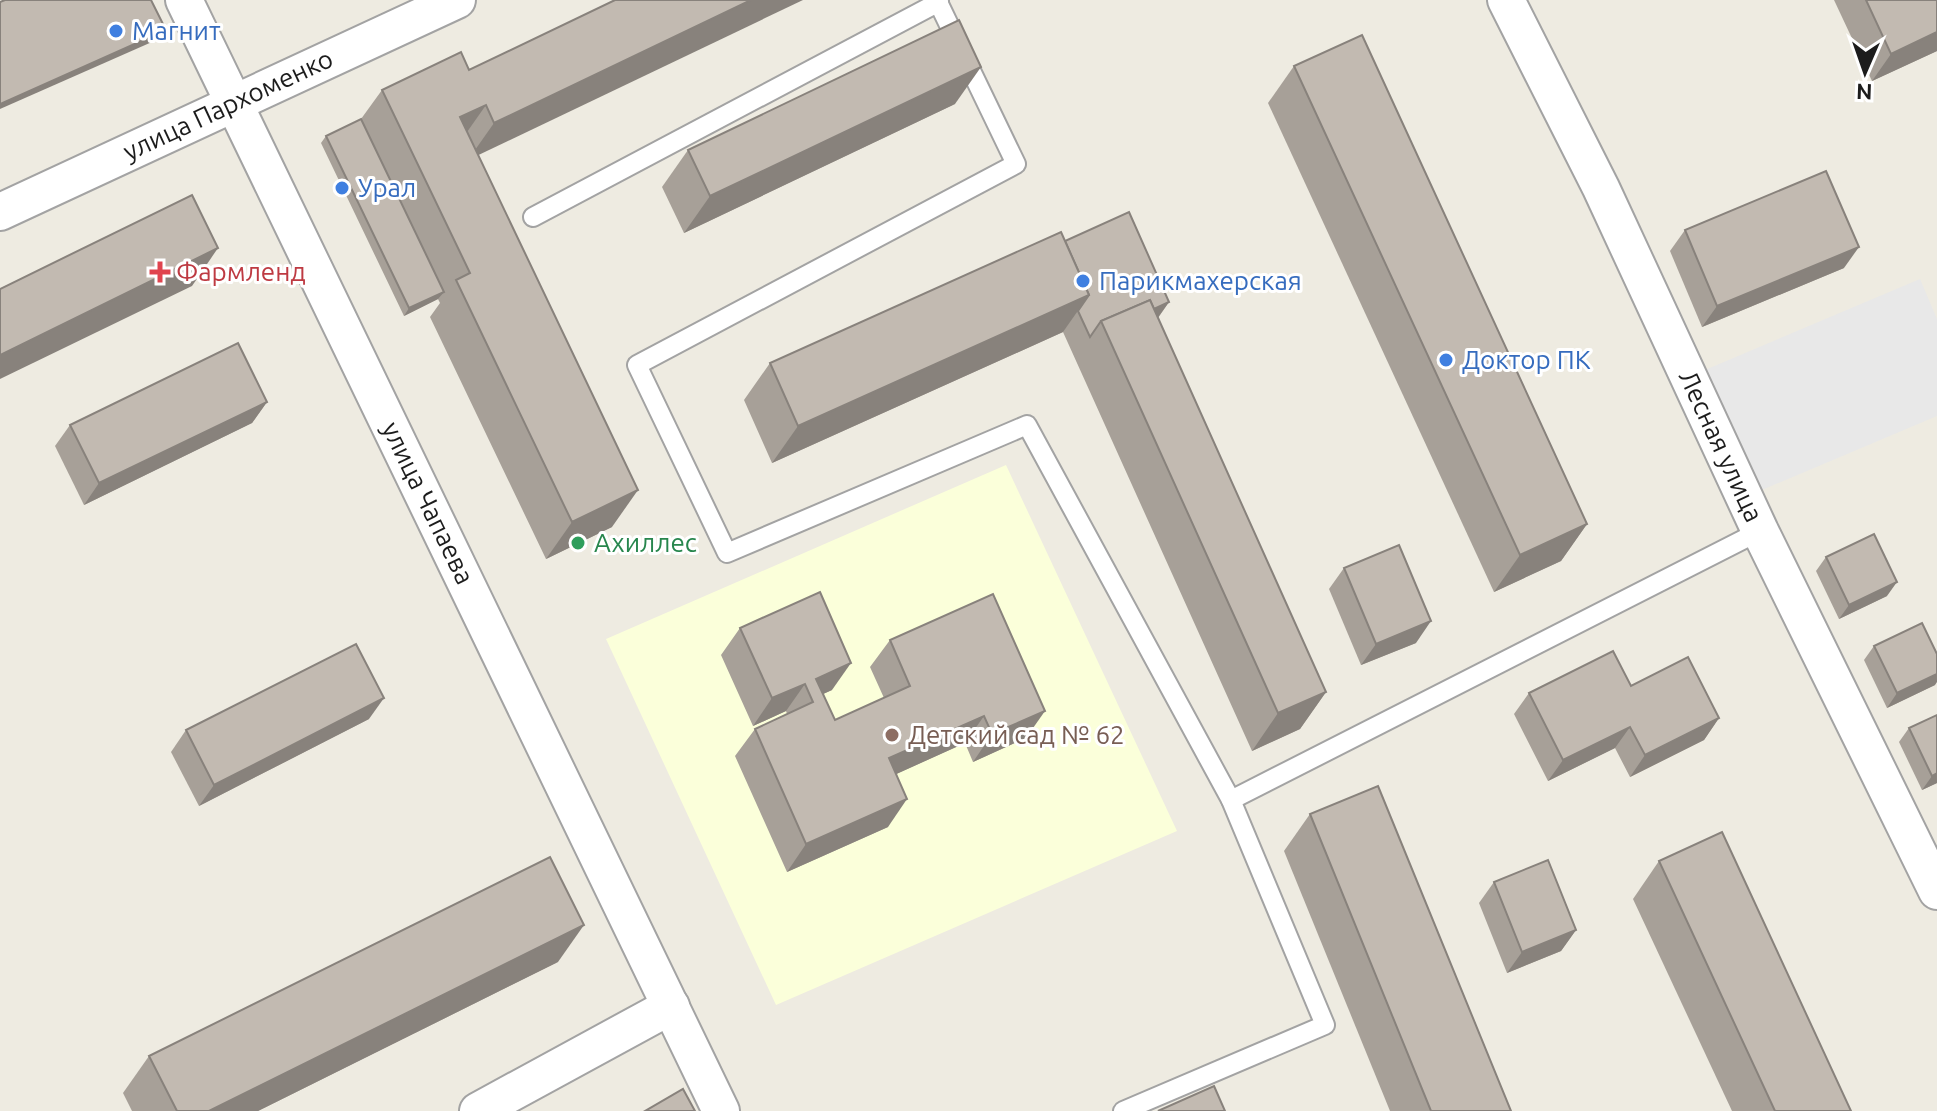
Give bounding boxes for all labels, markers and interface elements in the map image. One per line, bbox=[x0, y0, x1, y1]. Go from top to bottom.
place label: Магнит bbox=[132, 16, 221, 45]
marker: Магнит bbox=[107, 22, 125, 40]
north arrow bbox=[1825, 32, 1905, 112]
street label: улица Пархоменко bbox=[118, 43, 337, 166]
text: N bbox=[1856, 80, 1873, 105]
place label: Урал bbox=[358, 173, 416, 202]
marker: Урал bbox=[333, 179, 351, 197]
place label: Фармленд bbox=[176, 257, 306, 286]
marker: Фармленд bbox=[151, 263, 169, 281]
place label: Парикмахерская bbox=[1099, 266, 1302, 295]
marker: Парикмахерская bbox=[1074, 272, 1092, 290]
place label: Доктор ПК bbox=[1462, 345, 1591, 374]
marker: Доктор ПК bbox=[1437, 351, 1455, 369]
street label: Лесная улица bbox=[1674, 365, 1769, 526]
street label: улица Чапаева bbox=[377, 417, 480, 589]
place label: Ахиллес bbox=[594, 528, 697, 557]
marker: Ахиллес bbox=[569, 534, 587, 552]
place label: Детский сад № 62 bbox=[908, 720, 1125, 749]
marker: Детский сад № 62 bbox=[883, 726, 901, 744]

